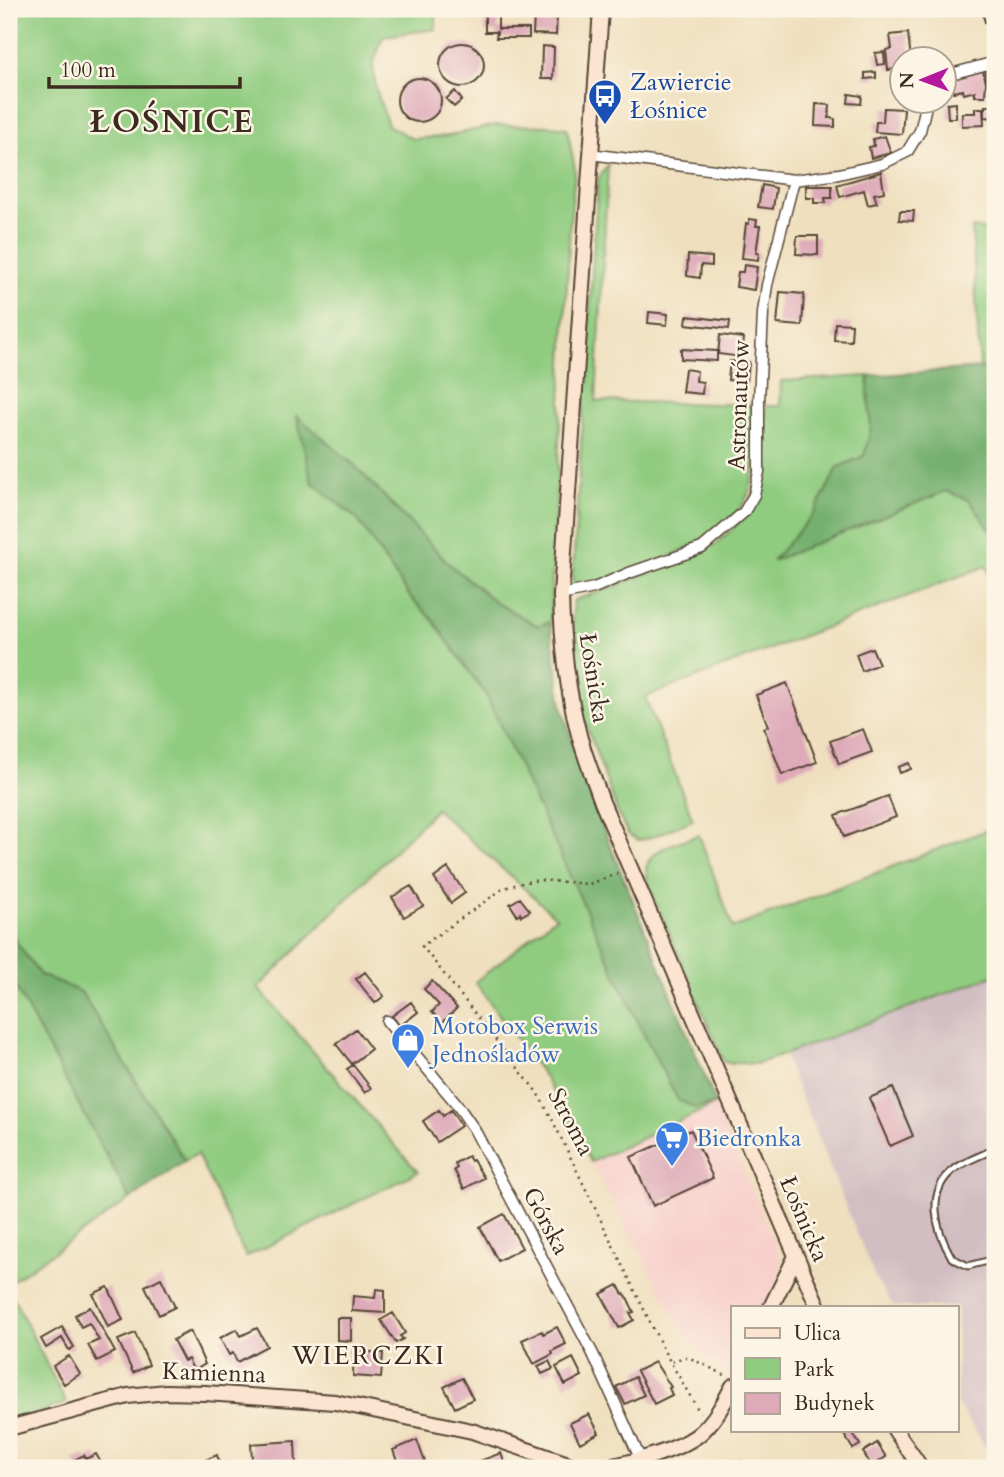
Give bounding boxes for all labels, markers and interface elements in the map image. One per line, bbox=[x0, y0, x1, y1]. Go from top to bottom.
scale bar bbox=[49, 46, 240, 90]
north arrow bbox=[888, 46, 958, 116]
text: 100 m bbox=[60, 56, 116, 85]
place label: Zawiercie Łośnice bbox=[630, 66, 732, 127]
text: N bbox=[894, 71, 920, 89]
bus stop icon: Zawiercie Łośnice bbox=[586, 77, 624, 126]
district label: ŁOŚNICE bbox=[89, 100, 255, 144]
street label: Astronautów bbox=[720, 339, 758, 471]
street label: Łośnicka bbox=[571, 631, 617, 726]
place label: Motobox Serwis Jednośladów bbox=[429, 1010, 598, 1071]
shop icon: Motobox Serwis Jednośladów bbox=[389, 1021, 427, 1070]
street label: Stroma bbox=[540, 1082, 603, 1162]
supermarket icon: Biedronka bbox=[653, 1119, 691, 1168]
place label: Biedronka bbox=[696, 1122, 802, 1155]
street label: Łośnicka bbox=[771, 1171, 837, 1267]
street label: Górska bbox=[515, 1181, 578, 1261]
legend bbox=[731, 1306, 958, 1432]
text: Ulica bbox=[794, 1319, 841, 1348]
district label: WIERCZKI bbox=[291, 1338, 446, 1373]
street label: Kamienna bbox=[162, 1355, 267, 1391]
text: Park bbox=[794, 1355, 835, 1384]
text: Budynek bbox=[794, 1389, 876, 1418]

